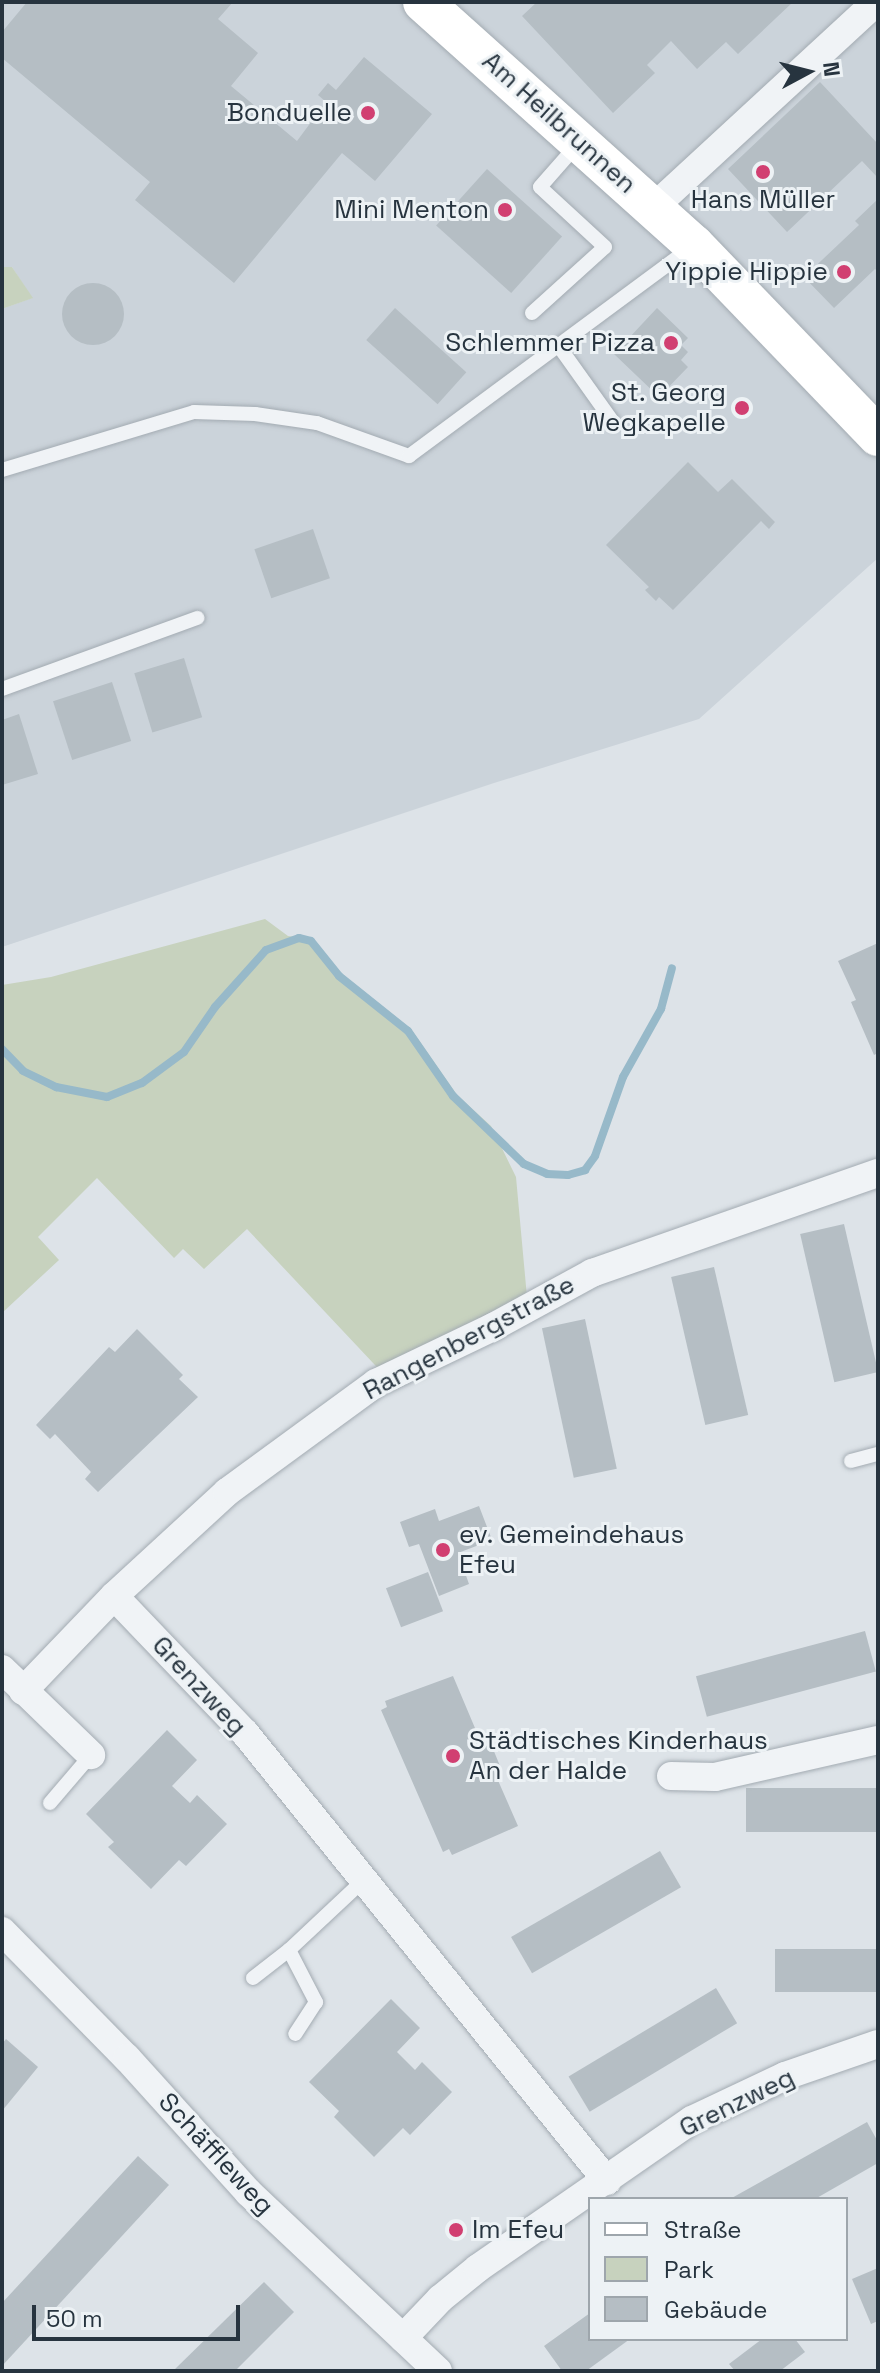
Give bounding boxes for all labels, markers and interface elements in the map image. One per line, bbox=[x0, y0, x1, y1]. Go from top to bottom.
north arrow bbox=[768, 32, 848, 112]
street label: Am Heilbrunnen bbox=[476, 46, 642, 200]
text: N bbox=[817, 60, 847, 78]
place label: Bonduelle bbox=[227, 97, 352, 129]
marker: Bonduelle bbox=[359, 104, 377, 122]
marker: Hans Müller bbox=[754, 163, 772, 181]
place label: Hans Müller bbox=[691, 184, 835, 216]
place label: Mini Menton bbox=[334, 194, 489, 226]
marker: Mini Menton bbox=[496, 201, 514, 219]
place label: Yippie Hippie bbox=[665, 256, 828, 288]
marker: Yippie Hippie bbox=[835, 263, 853, 281]
place label: Schlemmer Pizza bbox=[445, 327, 655, 359]
marker: Schlemmer Pizza bbox=[662, 334, 680, 352]
place label: St. Georg Wegkapelle bbox=[583, 377, 726, 438]
marker: St. Georg Wegkapelle bbox=[733, 399, 751, 417]
street label: Rangenbergstraße bbox=[358, 1269, 580, 1407]
place label: ev. Gemeindehaus Efeu bbox=[459, 1519, 685, 1580]
marker: ev. Gemeindehaus Efeu bbox=[434, 1541, 452, 1559]
street label: Grenzweg bbox=[145, 1630, 253, 1742]
place label: Städtisches Kinderhaus An der Halde bbox=[469, 1725, 768, 1786]
marker: Städtisches Kinderhaus An der Halde bbox=[444, 1747, 462, 1765]
street label: Grenzweg bbox=[674, 2062, 800, 2144]
street label: Schäffleweg bbox=[152, 2087, 280, 2221]
legend bbox=[588, 2197, 848, 2341]
place label: Im Efeu bbox=[472, 2214, 564, 2246]
text: Straße bbox=[664, 2214, 741, 2245]
marker: Im Efeu bbox=[447, 2221, 465, 2239]
text: Park bbox=[664, 2254, 714, 2285]
scale bar bbox=[36, 2289, 244, 2339]
text: Gebäude bbox=[664, 2294, 767, 2325]
text: 50 m bbox=[46, 2303, 103, 2334]

